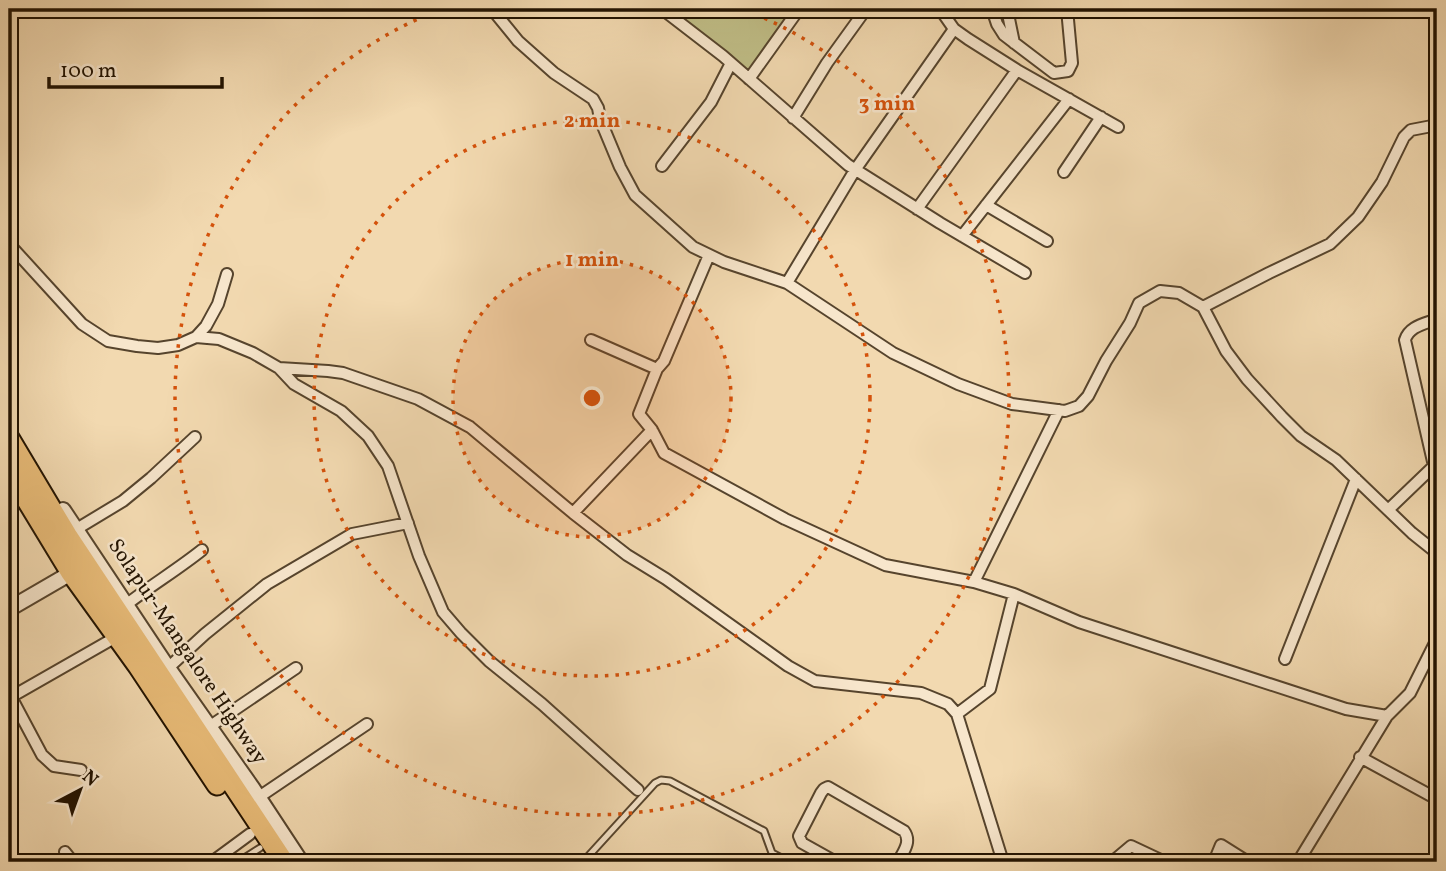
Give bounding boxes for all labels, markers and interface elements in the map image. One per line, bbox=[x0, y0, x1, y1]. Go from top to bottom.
scale bar bbox=[49, 46, 222, 90]
text: 100 m bbox=[60, 57, 117, 86]
text: 3 min bbox=[859, 90, 915, 119]
text: 2 min bbox=[564, 107, 620, 136]
text: 1 min bbox=[565, 246, 619, 275]
centre of rings bbox=[580, 386, 604, 410]
street label: Solapur-Mangalore Highway bbox=[100, 533, 274, 771]
north arrow bbox=[46, 756, 116, 826]
text: N bbox=[76, 764, 104, 793]

